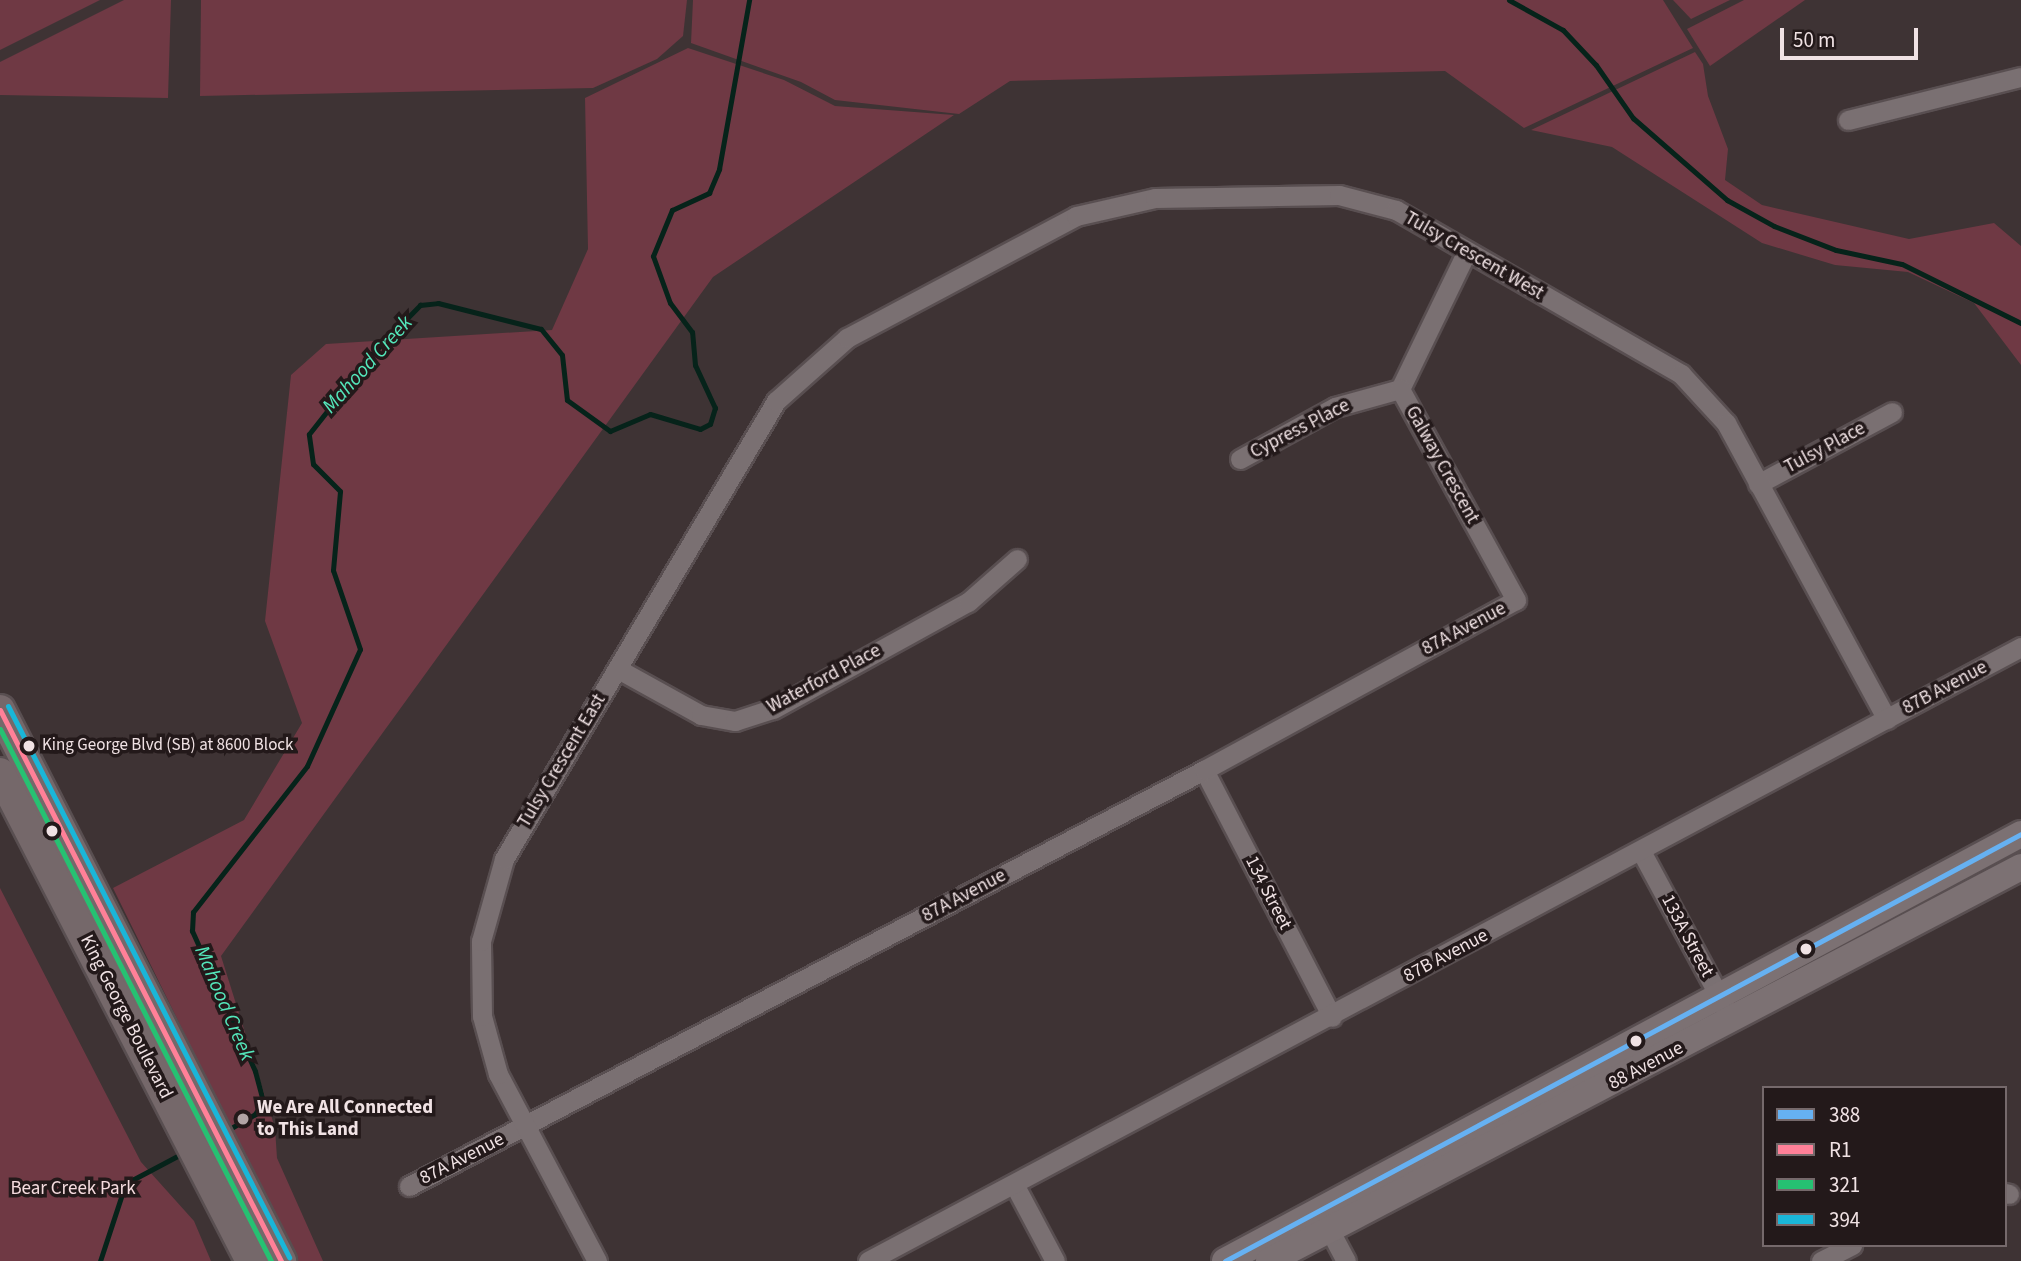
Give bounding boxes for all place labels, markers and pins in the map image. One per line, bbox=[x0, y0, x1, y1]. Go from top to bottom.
place label: King George Blvd (SB) at 8600 Block bbox=[42, 736, 294, 756]
marker: King George Blvd (SB) at 8600 Block bbox=[22, 739, 36, 753]
unlabelled marker bbox=[45, 824, 59, 838]
unlabelled marker bbox=[1799, 942, 1813, 956]
unlabelled marker bbox=[1629, 1034, 1643, 1048]
place label: We Are All Connected to This Land bbox=[257, 1097, 433, 1141]
marker: We Are All Connected to This Land bbox=[235, 1111, 251, 1127]

